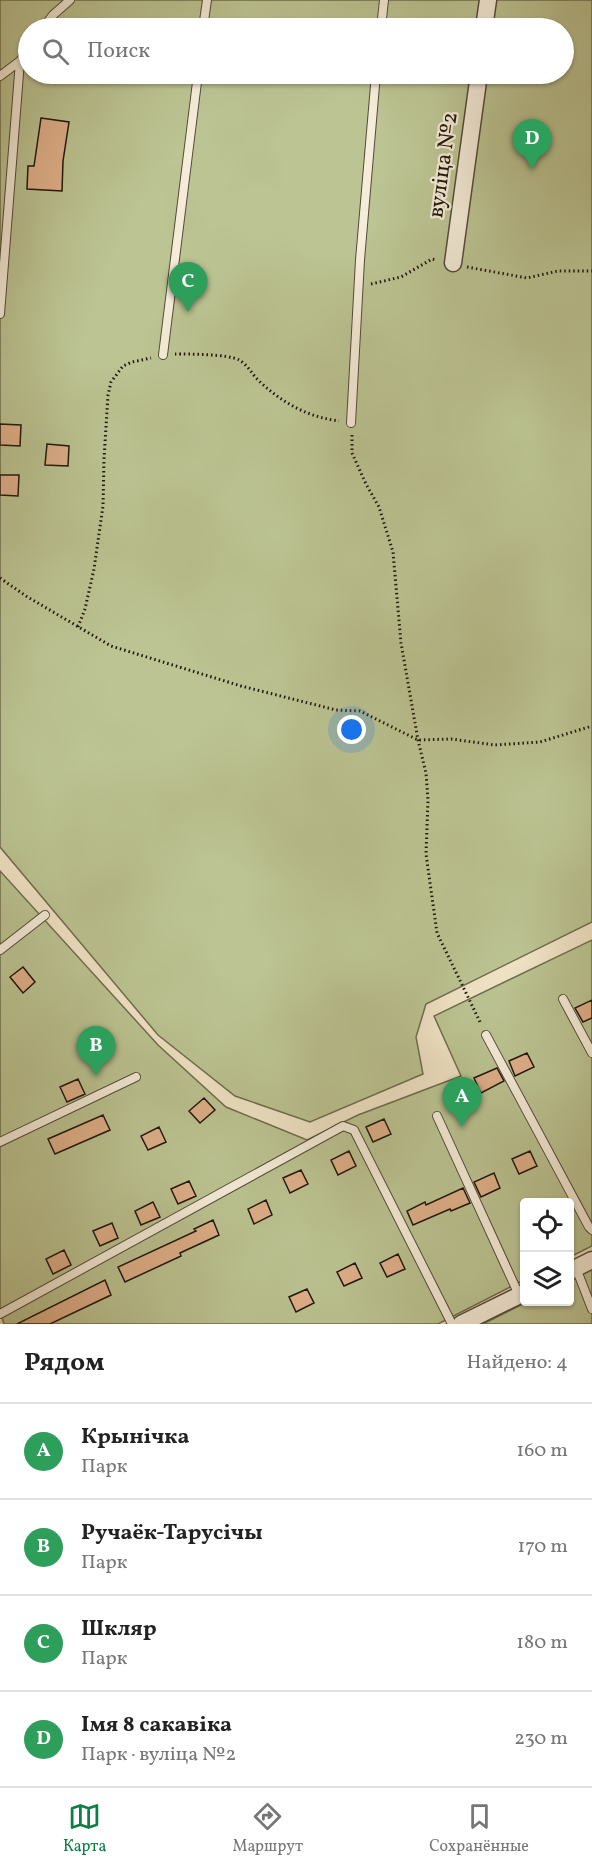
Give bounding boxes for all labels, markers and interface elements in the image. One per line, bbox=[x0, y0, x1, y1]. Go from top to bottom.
search box bbox=[18, 18, 574, 84]
icon: search bbox=[39, 35, 72, 68]
text: Поиск bbox=[87, 36, 150, 67]
street label: вуліца №2 bbox=[421, 110, 467, 220]
pin: D bbox=[512, 120, 552, 169]
pin: C bbox=[168, 262, 207, 312]
your location bbox=[337, 715, 366, 744]
pin: B bbox=[76, 1026, 116, 1076]
pin: A bbox=[442, 1078, 482, 1127]
map controls bbox=[520, 1198, 574, 1306]
button: locate bbox=[520, 1198, 574, 1252]
button: layers bbox=[520, 1252, 574, 1306]
text: Рядом bbox=[24, 1345, 104, 1381]
text: Найдено: 4 bbox=[467, 1349, 568, 1377]
text: Крынічка bbox=[81, 1422, 189, 1453]
text: A bbox=[36, 1437, 51, 1465]
text: 160 m bbox=[516, 1437, 568, 1465]
text: Парк bbox=[81, 1453, 127, 1481]
text: Ручаёк-Тарусічы bbox=[81, 1518, 263, 1549]
text: B bbox=[37, 1533, 50, 1561]
text: 170 m bbox=[518, 1533, 568, 1561]
text: Парк bbox=[81, 1549, 127, 1577]
text: Шкляр bbox=[81, 1614, 157, 1645]
text: C bbox=[37, 1629, 50, 1657]
text: 180 m bbox=[516, 1629, 568, 1657]
text: Парк bbox=[81, 1645, 127, 1673]
text: Імя 8 сакавіка bbox=[81, 1710, 232, 1741]
text: D bbox=[36, 1725, 51, 1753]
text: 230 m bbox=[514, 1725, 568, 1753]
text: Парк · вуліца №2 bbox=[81, 1741, 236, 1769]
tab: Карта bbox=[63, 1800, 106, 1858]
tab: Маршрут bbox=[232, 1800, 303, 1858]
tab: Сохранённые bbox=[429, 1800, 529, 1858]

